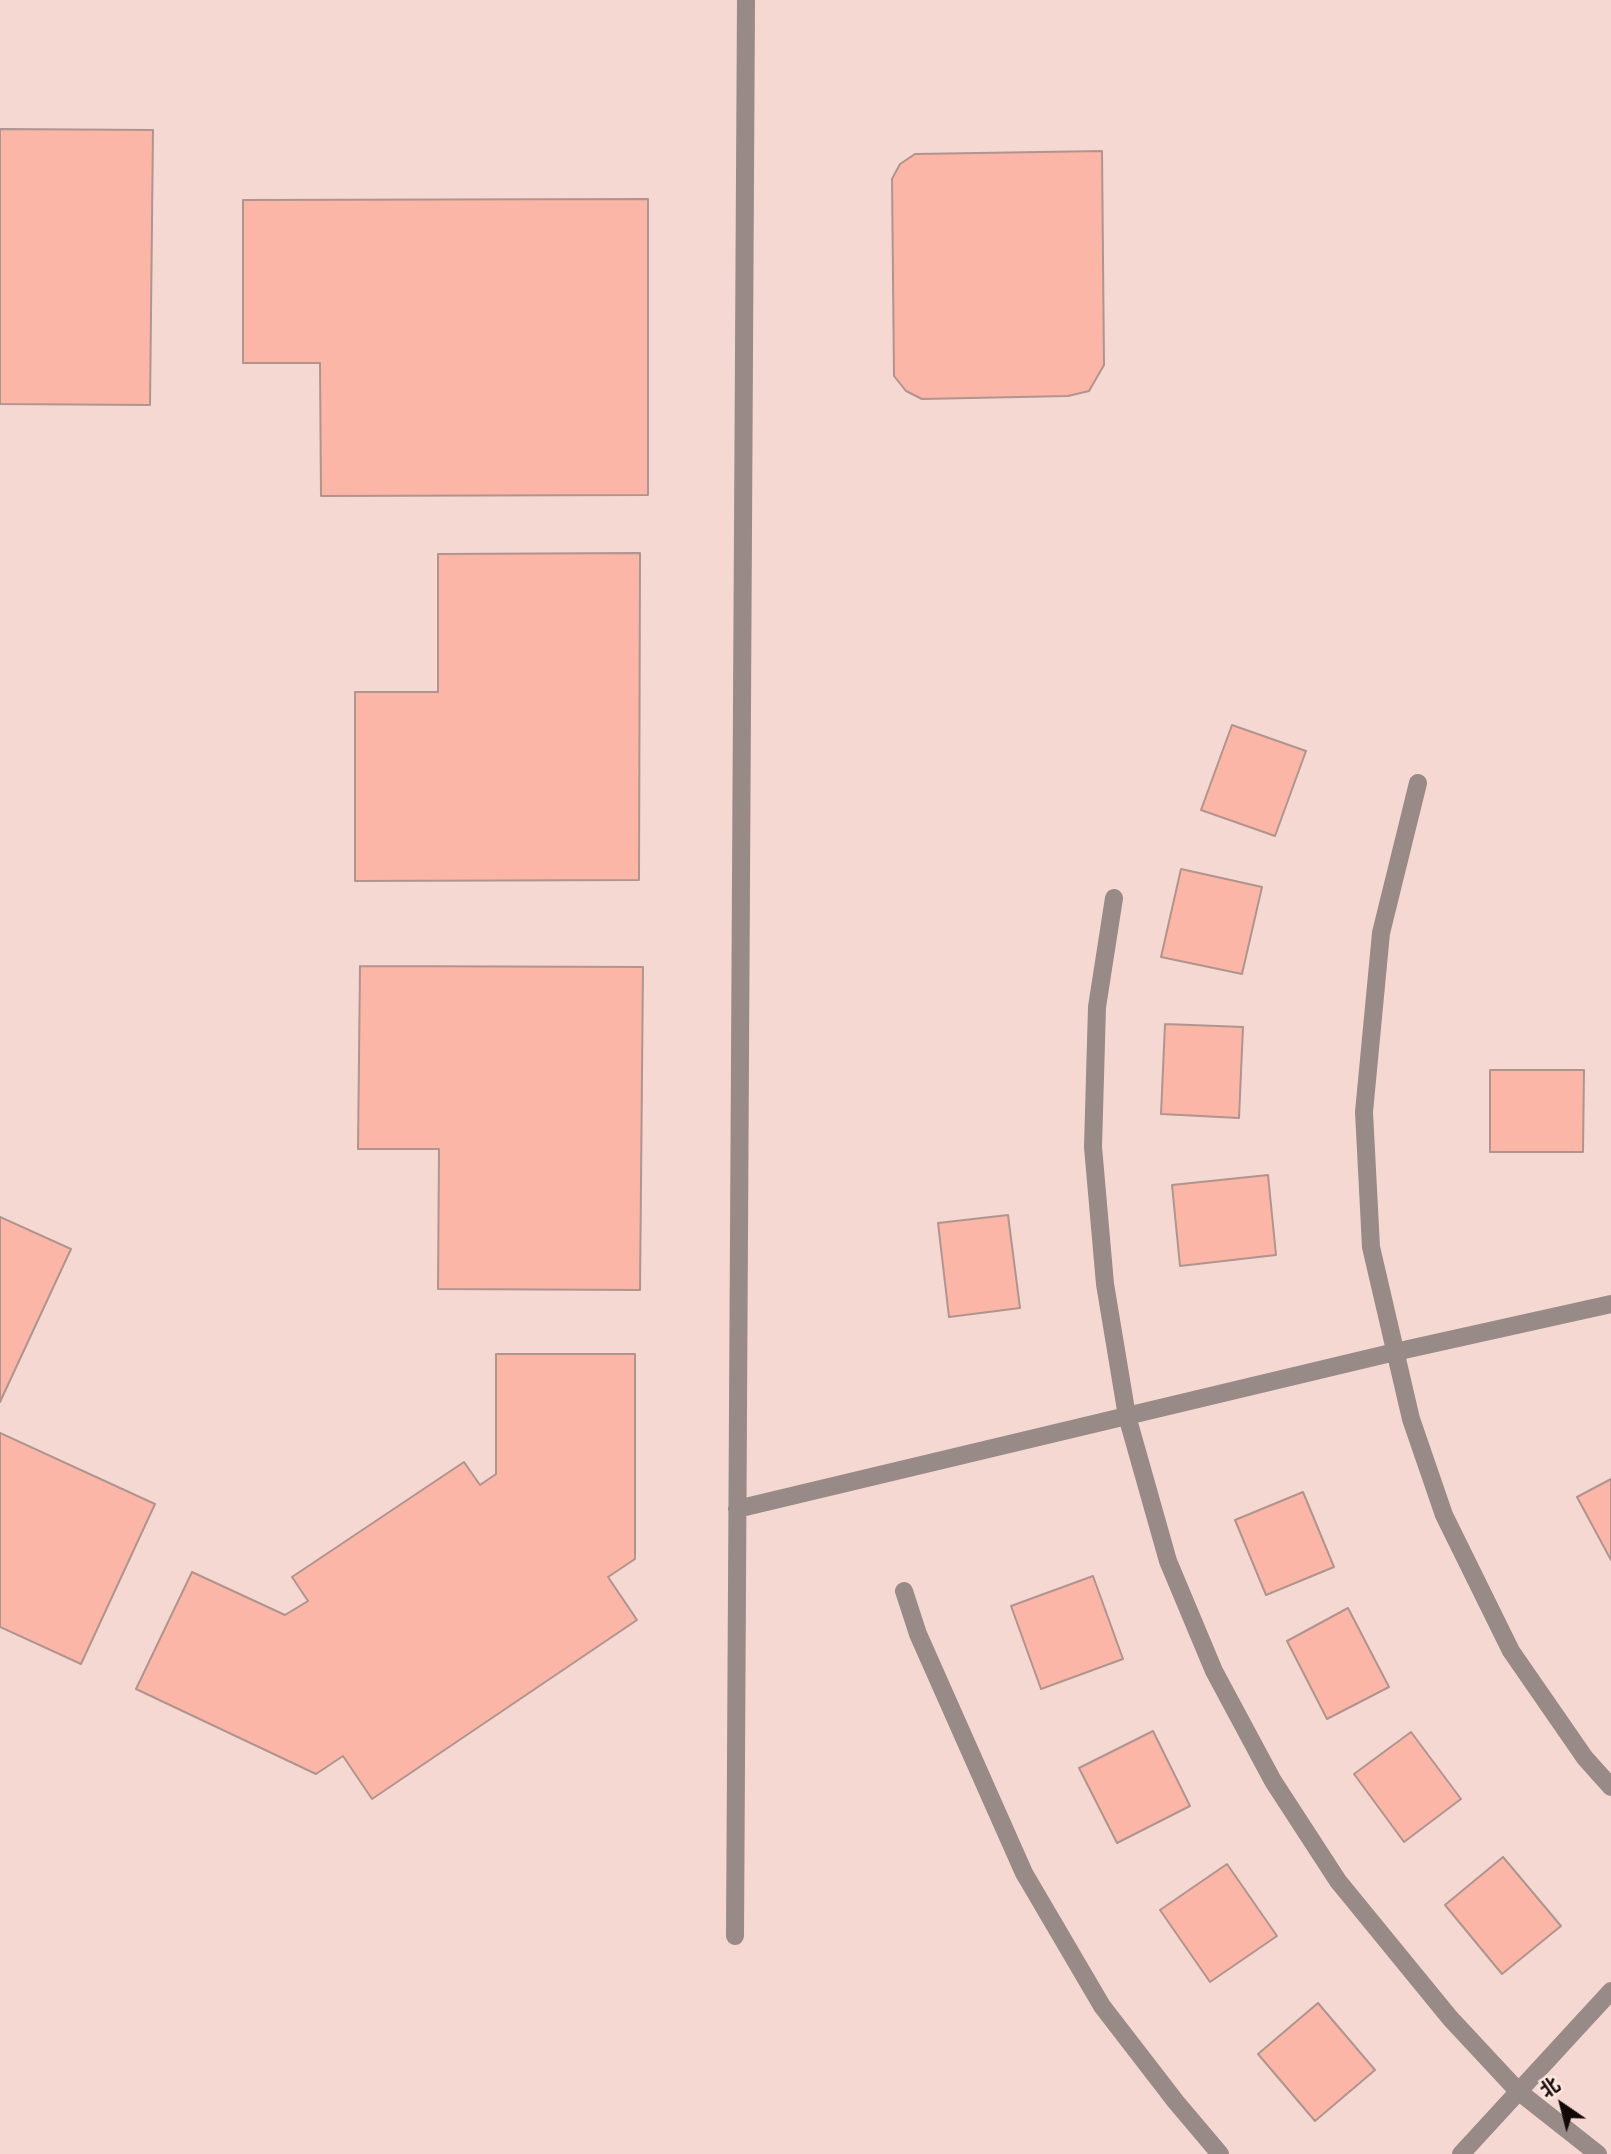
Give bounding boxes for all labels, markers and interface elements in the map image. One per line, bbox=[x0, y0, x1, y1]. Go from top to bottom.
north arrow bbox=[1527, 2070, 1597, 2140]
text: 北 bbox=[1535, 2073, 1564, 2102]

